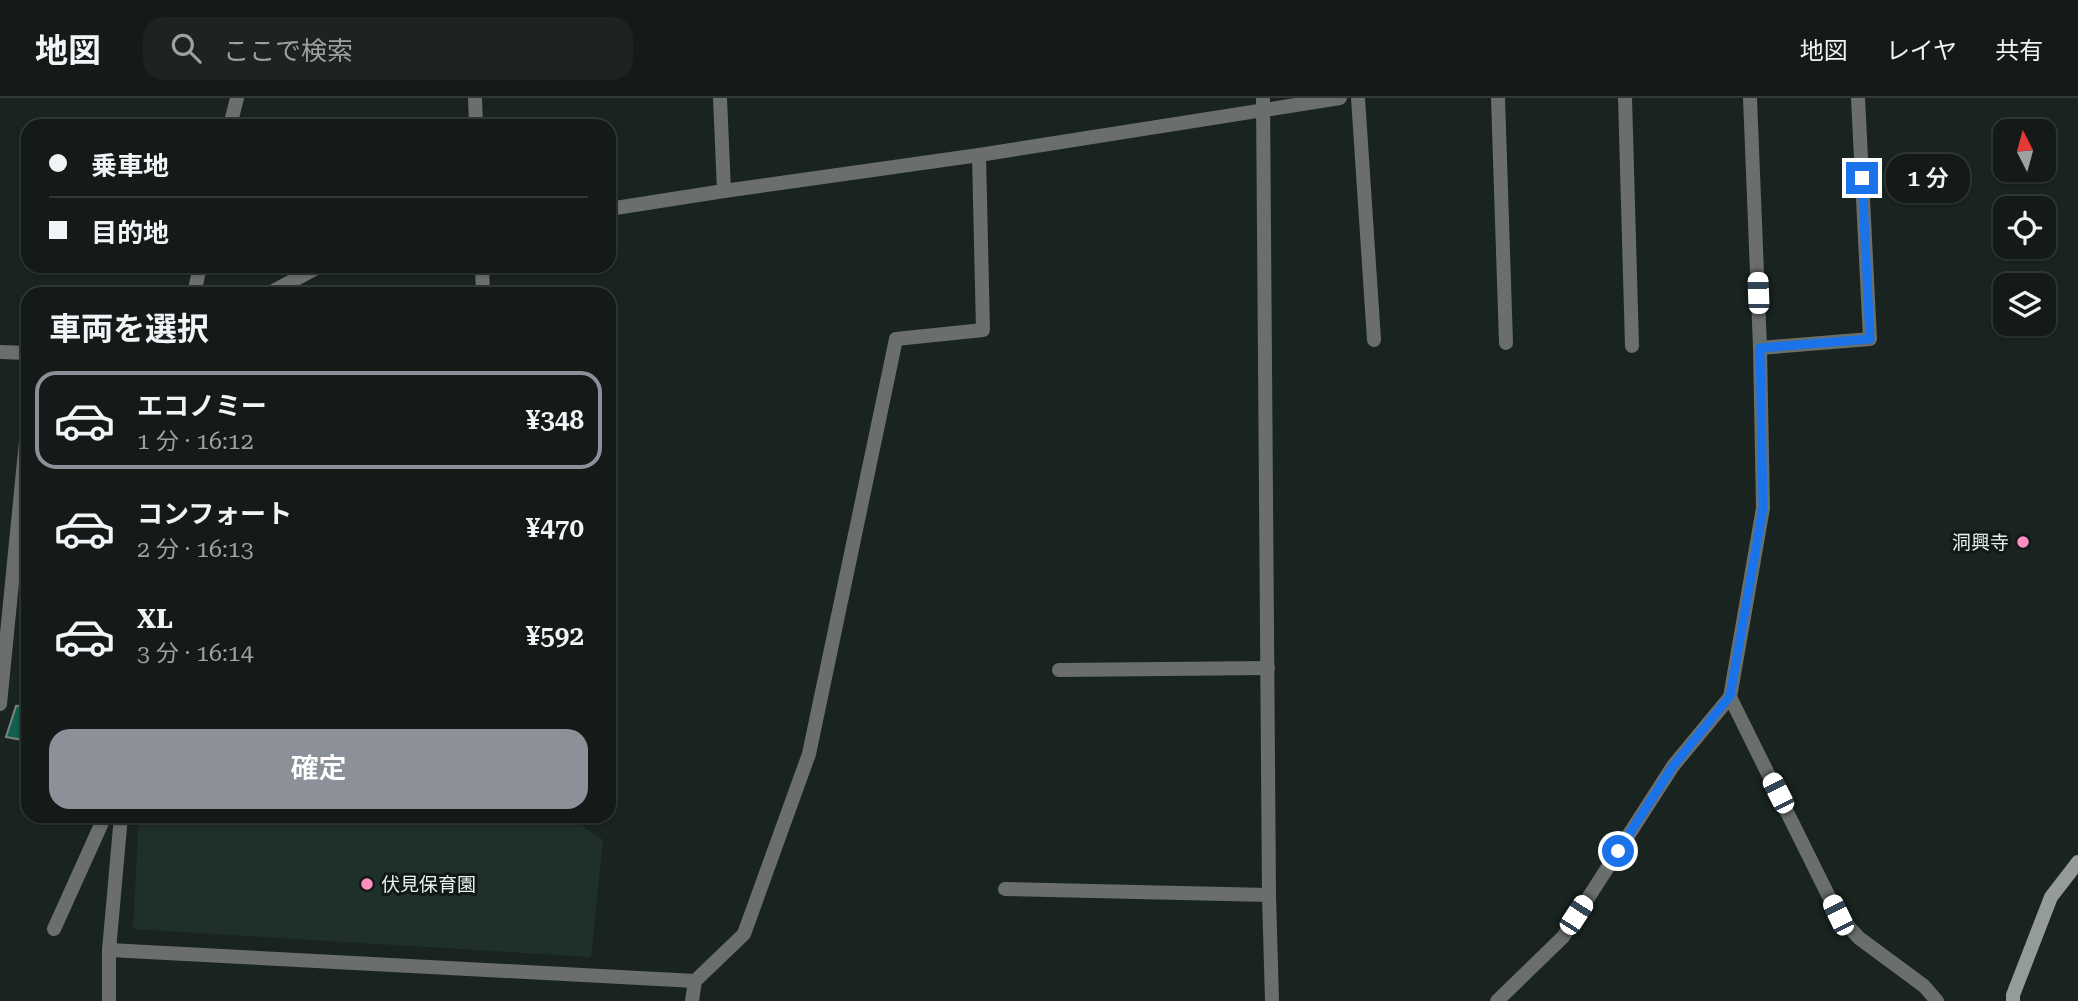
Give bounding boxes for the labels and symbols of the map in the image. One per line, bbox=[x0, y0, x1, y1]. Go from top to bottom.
north arrow bbox=[1993, 119, 2056, 182]
callout: 1 分 bbox=[1886, 154, 1970, 202]
route end bbox=[1846, 162, 1878, 194]
car bbox=[1747, 272, 1770, 314]
place label: 洞興寺 bbox=[1952, 531, 2009, 554]
marker: 洞興寺 bbox=[2015, 534, 2031, 550]
car bbox=[1760, 770, 1797, 816]
route start bbox=[1602, 835, 1634, 867]
place label: 伏見保育園 bbox=[381, 873, 476, 896]
marker: 伏見保育園 bbox=[359, 876, 375, 892]
car bbox=[1556, 892, 1597, 938]
car bbox=[1820, 892, 1857, 938]

